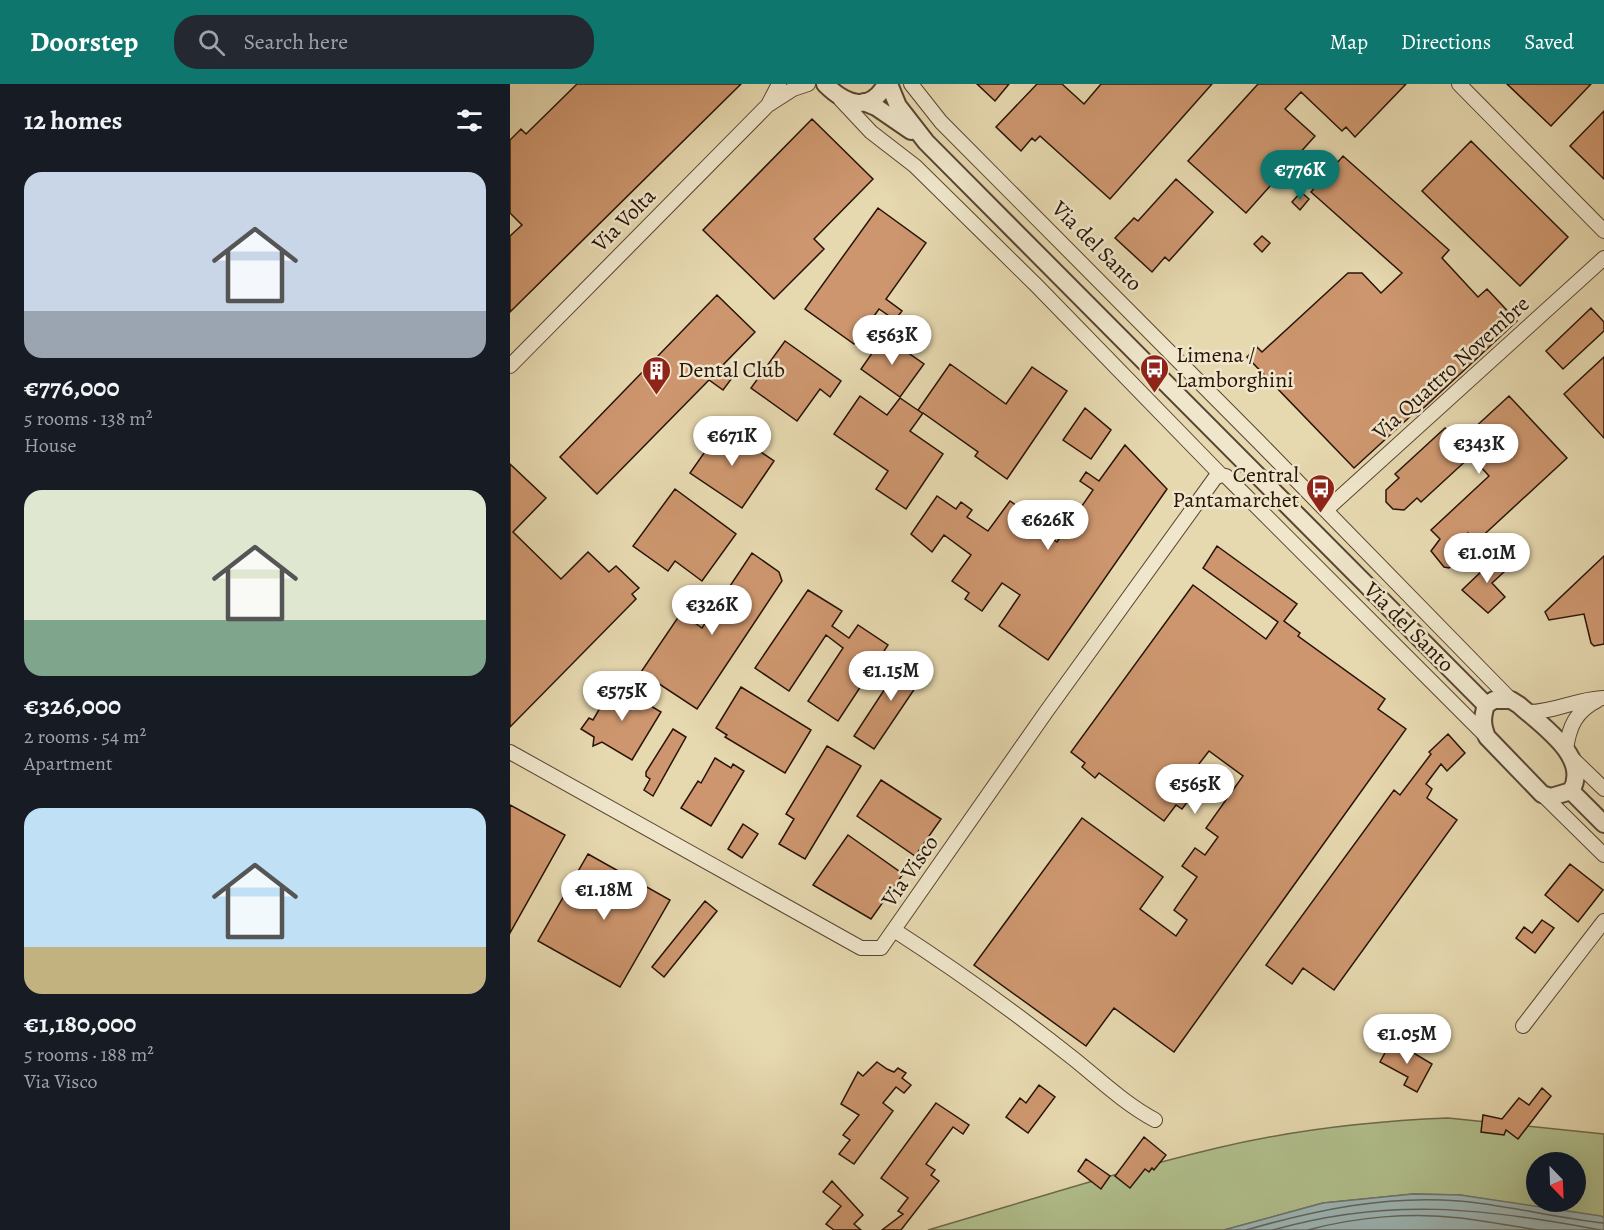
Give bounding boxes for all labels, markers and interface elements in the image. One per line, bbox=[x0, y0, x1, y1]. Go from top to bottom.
search box bbox=[174, 15, 594, 69]
text: Doorstep bbox=[30, 23, 138, 61]
icon: search bbox=[195, 26, 228, 59]
text: Search here bbox=[243, 27, 348, 57]
text: Map bbox=[1330, 28, 1368, 56]
text: Directions bbox=[1401, 28, 1491, 56]
text: Saved bbox=[1524, 28, 1574, 56]
text: 12 homes bbox=[24, 103, 122, 138]
icon: filters bbox=[453, 104, 486, 137]
pin: €776K bbox=[1258, 150, 1342, 201]
text: €776K bbox=[1274, 156, 1326, 183]
street label: Via Volta bbox=[585, 181, 663, 259]
street label: Via del Santo bbox=[1044, 193, 1149, 298]
icon: home bbox=[201, 211, 309, 319]
street label: Via Quattro Novembre bbox=[1365, 289, 1536, 447]
pin: €563K bbox=[850, 315, 934, 366]
text: €563K bbox=[866, 321, 918, 348]
place label: Limena / Lamborghini bbox=[1176, 340, 1294, 395]
bus stop icon: Limena / Lamborghini bbox=[1139, 352, 1171, 394]
building icon: Dental Club bbox=[641, 354, 673, 396]
place label: Dental Club bbox=[678, 355, 785, 385]
text: €776,000 bbox=[24, 370, 120, 405]
text: 5 rooms · 138 m² bbox=[24, 405, 153, 432]
pin: €671K bbox=[690, 416, 774, 467]
text: €671K bbox=[707, 422, 757, 449]
pin: €343K bbox=[1437, 424, 1521, 475]
text: €343K bbox=[1453, 430, 1505, 457]
text: House bbox=[24, 432, 76, 459]
place label: Central Pantamarchet bbox=[1173, 460, 1299, 515]
bus stop icon: Central Pantamarchet bbox=[1304, 472, 1336, 514]
pin: €626K bbox=[1006, 500, 1090, 551]
text: €626K bbox=[1022, 506, 1074, 533]
icon: home bbox=[201, 529, 309, 637]
pin: €1.01M bbox=[1438, 533, 1536, 584]
text: €1.01M bbox=[1458, 539, 1516, 566]
street label: Via del Santo bbox=[1356, 574, 1461, 679]
pin: €326K bbox=[670, 585, 754, 636]
text: €326K bbox=[686, 591, 738, 618]
pin: €1.15M bbox=[842, 651, 940, 702]
text: €1.15M bbox=[863, 657, 919, 684]
pin: €575K bbox=[580, 671, 664, 722]
text: €575K bbox=[597, 677, 647, 704]
text: €326,000 bbox=[24, 688, 121, 723]
text: 2 rooms · 54 m² bbox=[24, 723, 146, 750]
text: Apartment bbox=[24, 750, 113, 777]
pin: €565K bbox=[1153, 764, 1237, 815]
text: €565K bbox=[1169, 770, 1221, 797]
street label: Via Visco bbox=[874, 829, 946, 914]
icon: home bbox=[201, 847, 309, 955]
pin: €1.18M bbox=[555, 870, 653, 921]
text: €1.18M bbox=[575, 876, 633, 903]
text: €1,180,000 bbox=[24, 1006, 136, 1041]
pin: €1.05M bbox=[1358, 1014, 1456, 1065]
text: €1.05M bbox=[1377, 1020, 1437, 1047]
text: 5 rooms · 188 m² bbox=[24, 1041, 154, 1068]
text: Via Visco bbox=[24, 1068, 98, 1095]
north arrow bbox=[1526, 1152, 1586, 1212]
map controls bbox=[1526, 1152, 1586, 1212]

